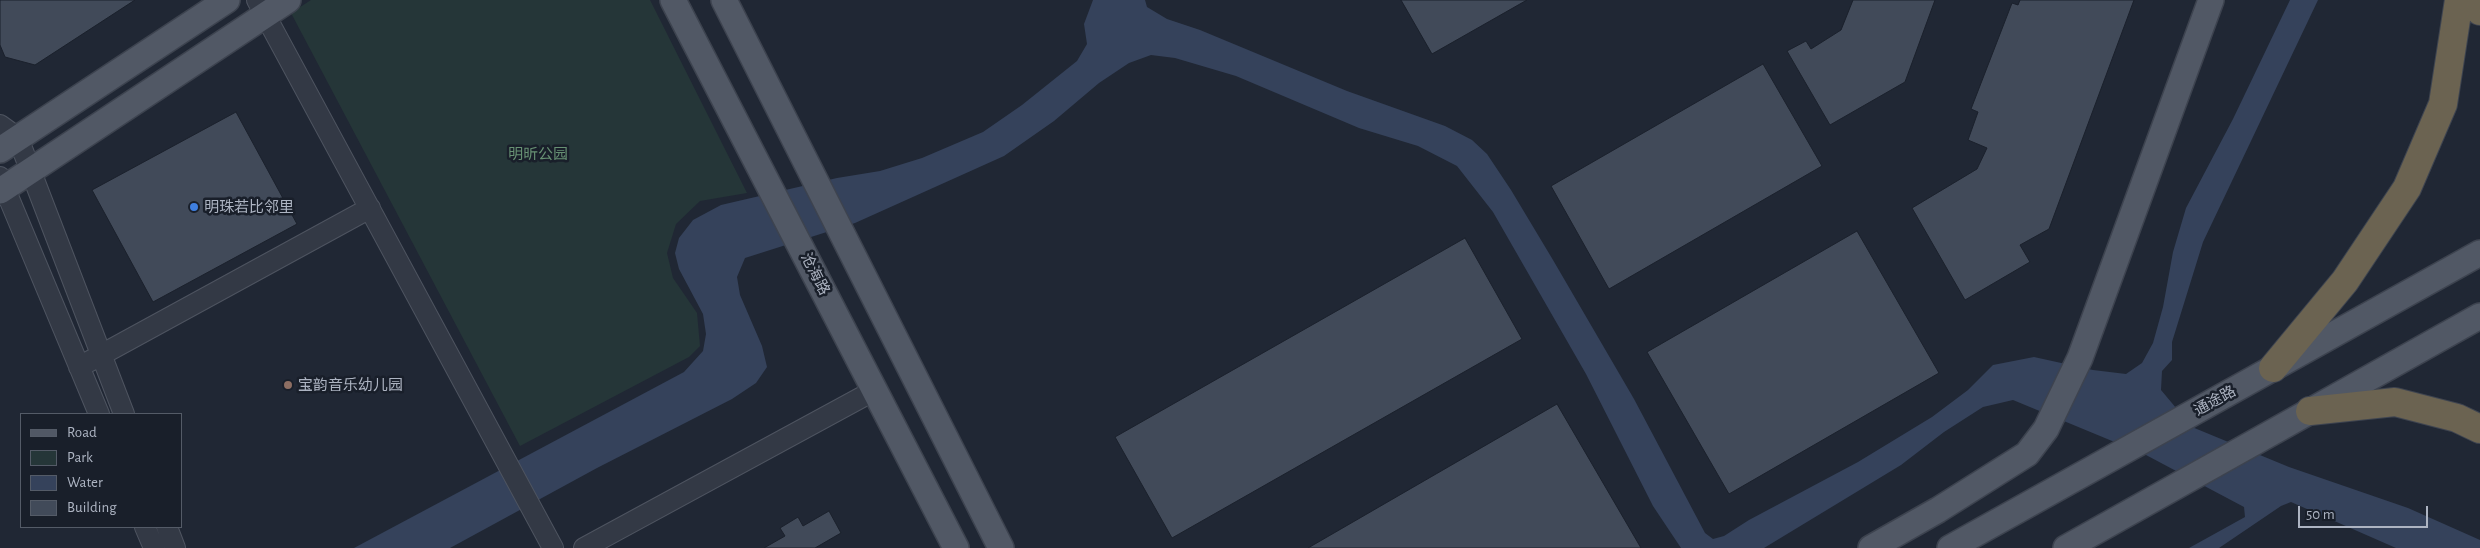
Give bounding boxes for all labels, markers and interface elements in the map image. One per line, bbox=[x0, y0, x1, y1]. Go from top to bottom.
park label: 明昕公园 bbox=[508, 145, 568, 163]
place label: 明珠若比邻里 bbox=[204, 198, 294, 216]
marker: 明珠若比邻里 bbox=[188, 201, 200, 213]
street label: 沧海路 bbox=[797, 250, 833, 298]
place label: 宝韵音乐幼儿园 bbox=[298, 376, 403, 394]
marker: 宝韵音乐幼儿园 bbox=[282, 379, 294, 391]
street label: 通途路 bbox=[2191, 382, 2239, 420]
legend bbox=[20, 413, 182, 528]
text: Road bbox=[67, 425, 97, 440]
text: Park bbox=[67, 450, 93, 465]
text: Water bbox=[67, 475, 103, 490]
scale bar bbox=[2300, 496, 2430, 528]
text: Building bbox=[67, 500, 117, 515]
text: 50 m bbox=[2306, 507, 2335, 522]

